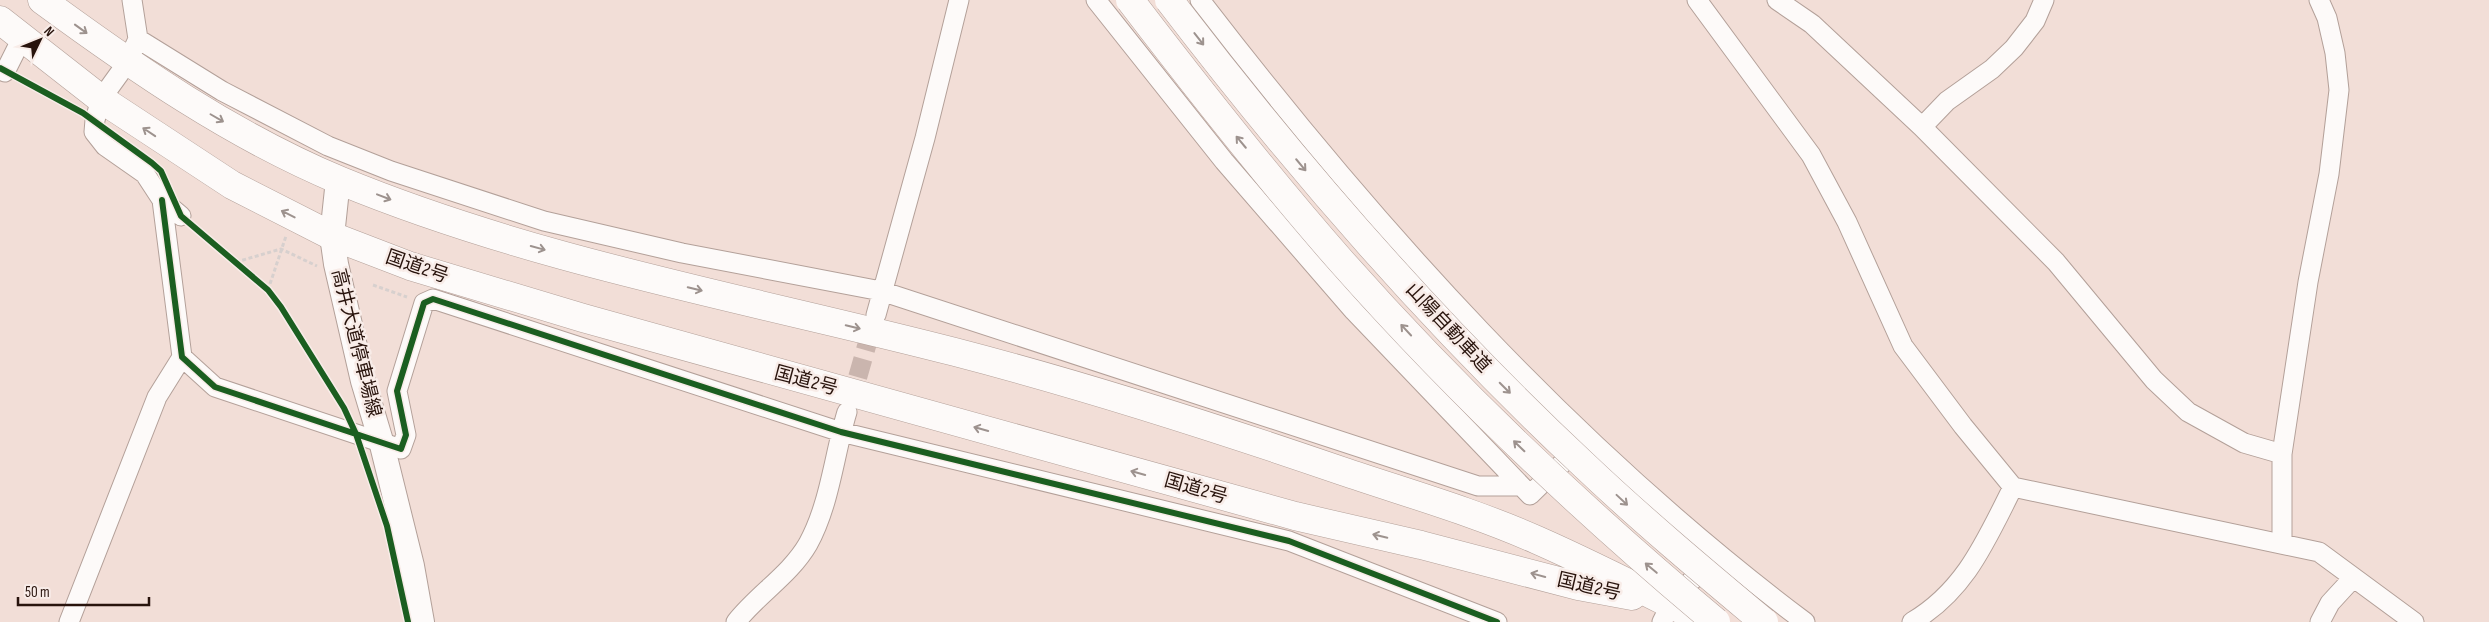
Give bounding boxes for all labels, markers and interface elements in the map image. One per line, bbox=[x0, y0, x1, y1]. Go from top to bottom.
north arrow bbox=[15, 15, 65, 65]
text: N bbox=[40, 23, 58, 40]
one-way arrow bbox=[74, 24, 88, 34]
one-way arrow bbox=[1193, 32, 1204, 45]
one-way arrow bbox=[209, 113, 223, 123]
one-way arrow bbox=[142, 126, 156, 137]
one-way arrow bbox=[1235, 136, 1246, 149]
one-way arrow bbox=[1295, 158, 1307, 171]
one-way arrow bbox=[376, 193, 391, 202]
one-way arrow bbox=[281, 209, 296, 219]
one-way arrow bbox=[529, 244, 545, 254]
street label: 国道2号 bbox=[383, 246, 451, 288]
street label: 高井大道停車場線 bbox=[326, 266, 386, 420]
street label: 山陽自動車道 bbox=[1401, 278, 1495, 378]
one-way arrow bbox=[687, 284, 703, 294]
one-way arrow bbox=[845, 323, 861, 332]
one-way arrow bbox=[1400, 324, 1412, 336]
street label: 国道2号 bbox=[772, 362, 840, 400]
one-way arrow bbox=[1499, 381, 1511, 393]
one-way arrow bbox=[974, 424, 990, 434]
one-way arrow bbox=[1513, 440, 1526, 452]
one-way arrow bbox=[1130, 468, 1146, 477]
street label: 国道2号 bbox=[1162, 469, 1230, 509]
one-way arrow bbox=[1616, 494, 1629, 506]
one-way arrow bbox=[1372, 531, 1388, 540]
one-way arrow bbox=[1645, 563, 1658, 574]
one-way arrow bbox=[1530, 569, 1546, 579]
street label: 国道2号 bbox=[1555, 569, 1623, 605]
scale bar bbox=[18, 574, 149, 606]
text: 50 m bbox=[25, 583, 50, 602]

